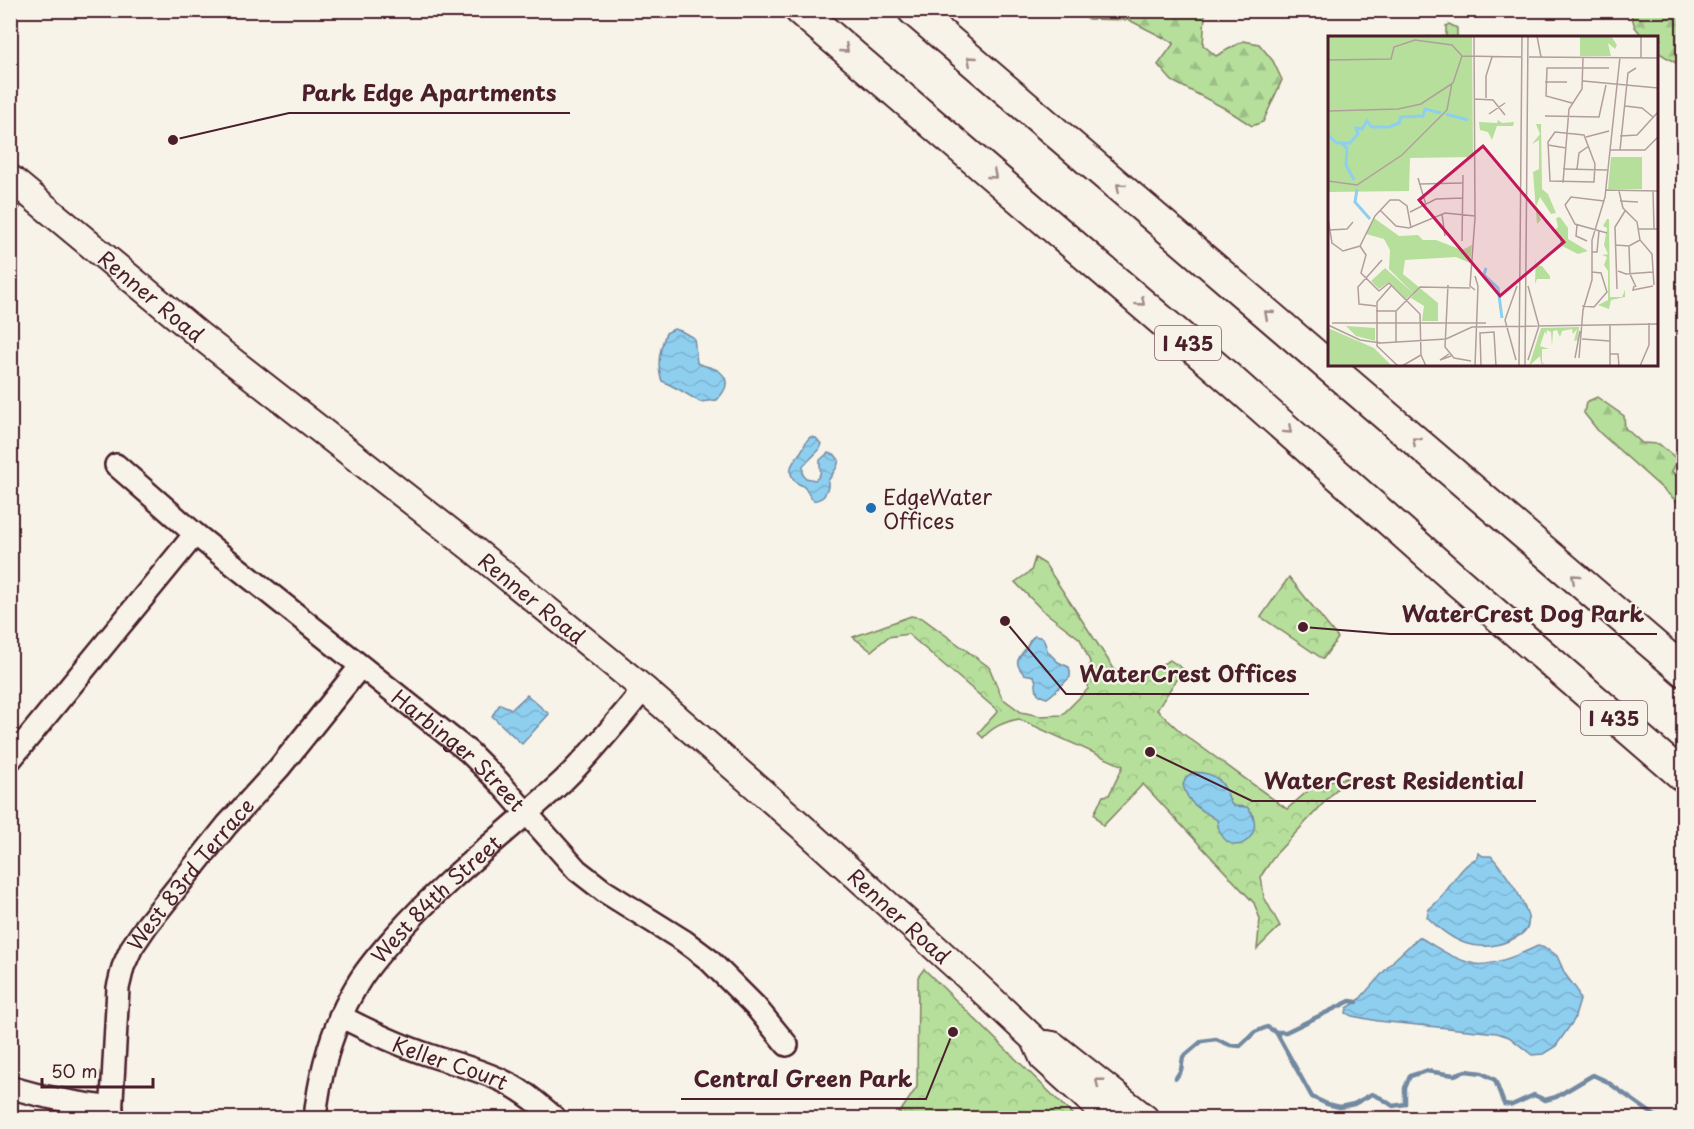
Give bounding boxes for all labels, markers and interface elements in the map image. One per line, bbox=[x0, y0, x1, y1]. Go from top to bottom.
inset map bbox=[1328, 36, 1658, 366]
one-way arrow bbox=[838, 41, 849, 52]
one-way arrow bbox=[967, 57, 978, 68]
callout: Park Edge Apartments bbox=[289, 73, 570, 113]
text: Park Edge Apartments bbox=[301, 75, 557, 108]
one-way arrow bbox=[986, 168, 997, 179]
one-way arrow bbox=[1116, 183, 1127, 194]
street label: Renner Road bbox=[91, 242, 212, 349]
one-way arrow bbox=[1134, 295, 1145, 306]
one-way arrow bbox=[1264, 310, 1275, 321]
road number: I 435 bbox=[1155, 326, 1221, 360]
one-way arrow bbox=[1281, 423, 1292, 434]
one-way arrow bbox=[1412, 437, 1423, 448]
place label: EdgeWater Offices bbox=[883, 480, 992, 536]
marker: EdgeWater Offices bbox=[864, 501, 878, 515]
street label: Renner Road bbox=[472, 544, 593, 651]
one-way arrow bbox=[1571, 574, 1582, 585]
callout: WaterCrest Dog Park bbox=[1390, 594, 1657, 634]
text: WaterCrest Dog Park bbox=[1402, 596, 1645, 629]
callout: WaterCrest Offices bbox=[1066, 654, 1309, 694]
text: WaterCrest Offices bbox=[1079, 656, 1297, 689]
street label: Harbinger Street bbox=[385, 681, 533, 818]
road number: I 435 bbox=[1581, 701, 1647, 735]
callout: WaterCrest Residential bbox=[1252, 761, 1536, 801]
text: WaterCrest Residential bbox=[1264, 763, 1524, 796]
street label: West 83rd Terrace bbox=[118, 790, 261, 957]
street label: West 84th Street bbox=[363, 827, 508, 970]
street label: Renner Road bbox=[841, 860, 959, 971]
street label: Keller Court bbox=[388, 1027, 514, 1097]
scale bar bbox=[42, 1051, 153, 1089]
text: 50 m bbox=[51, 1057, 98, 1084]
callout: Central Green Park bbox=[681, 1059, 926, 1099]
text: Central Green Park bbox=[694, 1061, 913, 1094]
one-way arrow bbox=[1095, 1079, 1106, 1090]

